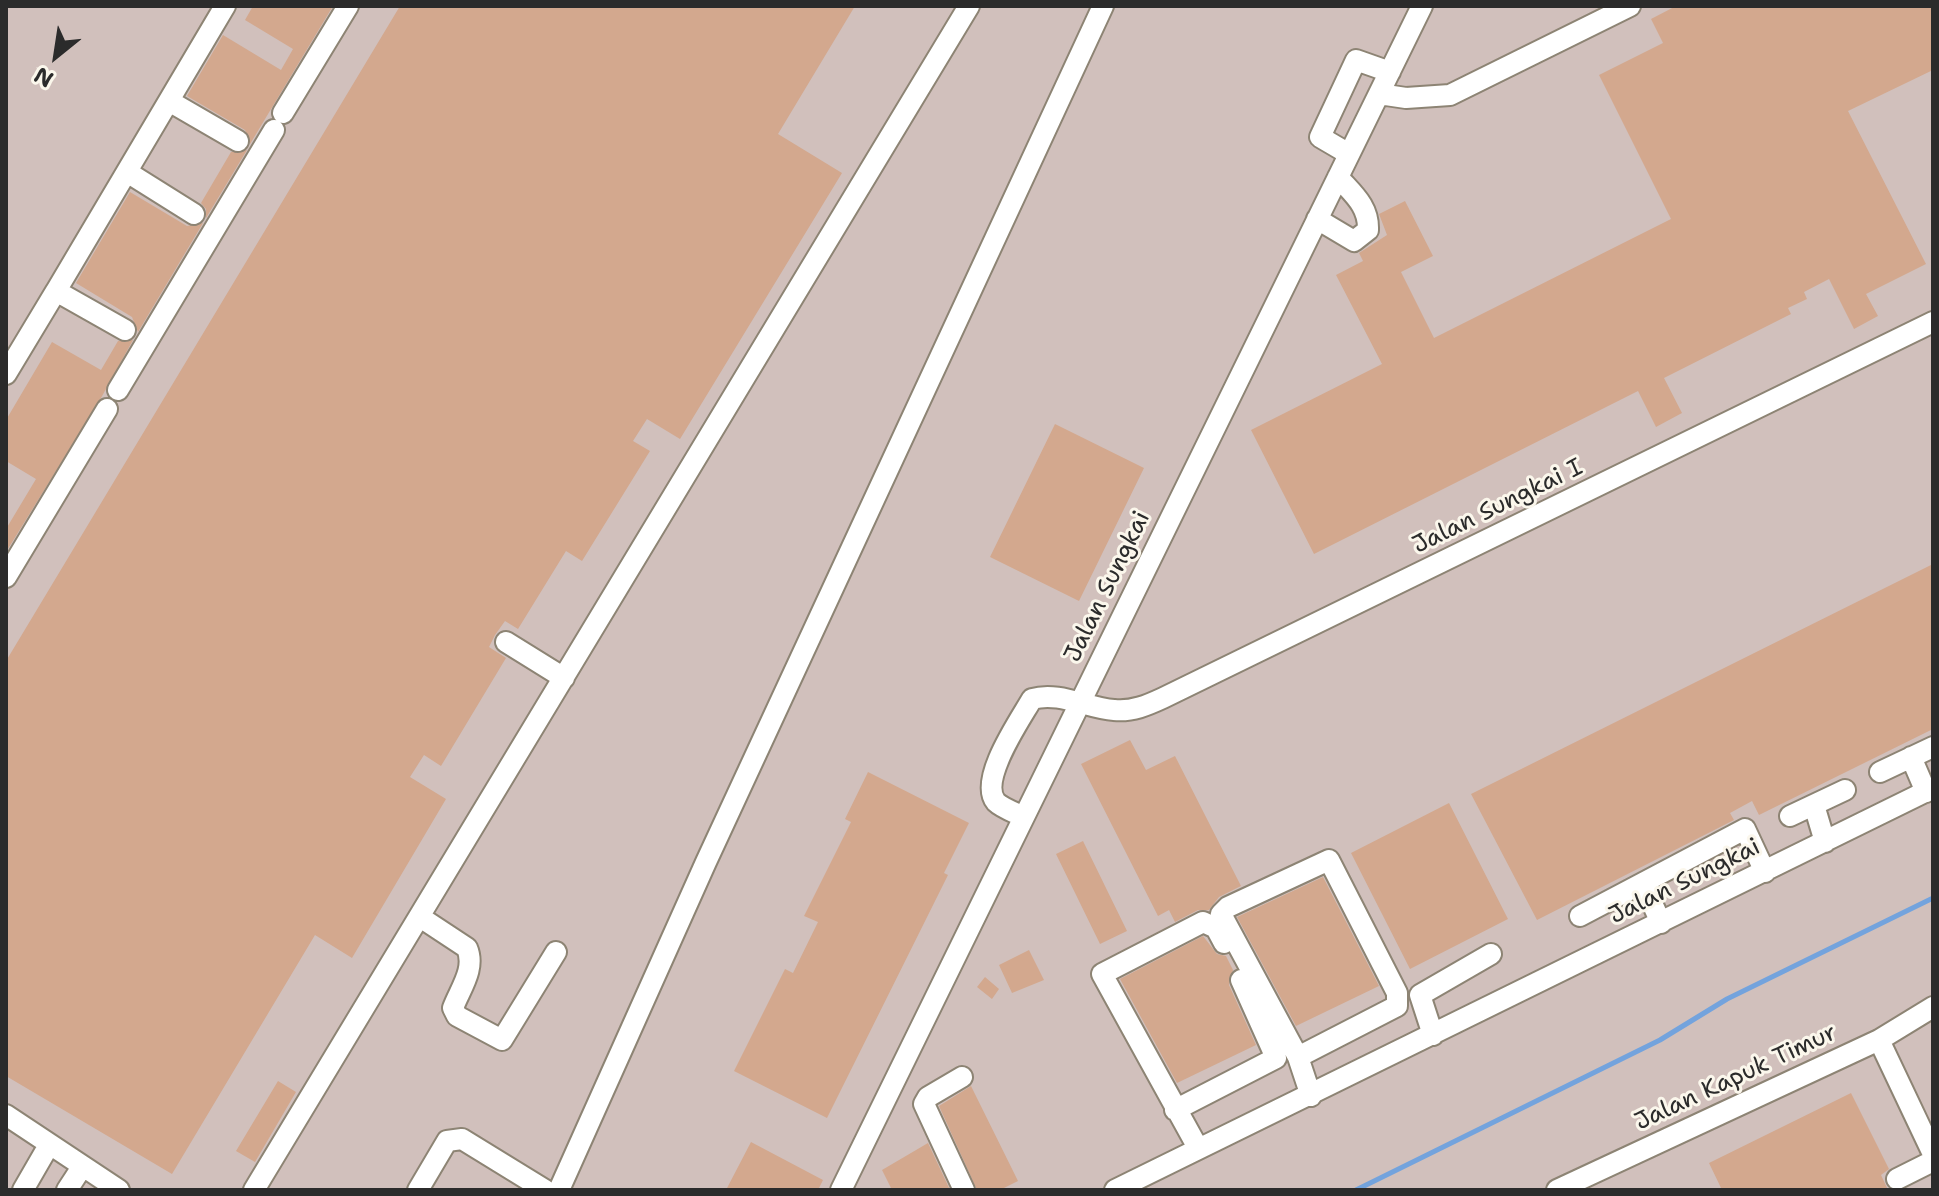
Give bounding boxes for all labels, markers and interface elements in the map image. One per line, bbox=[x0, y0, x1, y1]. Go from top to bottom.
north arrow bbox=[16, 16, 96, 96]
text: N bbox=[29, 60, 59, 94]
street label: Jalan Sungkai I bbox=[1408, 453, 1588, 561]
street label: Jalan Sungkai bbox=[1059, 507, 1157, 667]
street label: Jalan Sungkai bbox=[1605, 833, 1765, 931]
street label: Jalan Kapuk Timur bbox=[1631, 1019, 1841, 1137]

